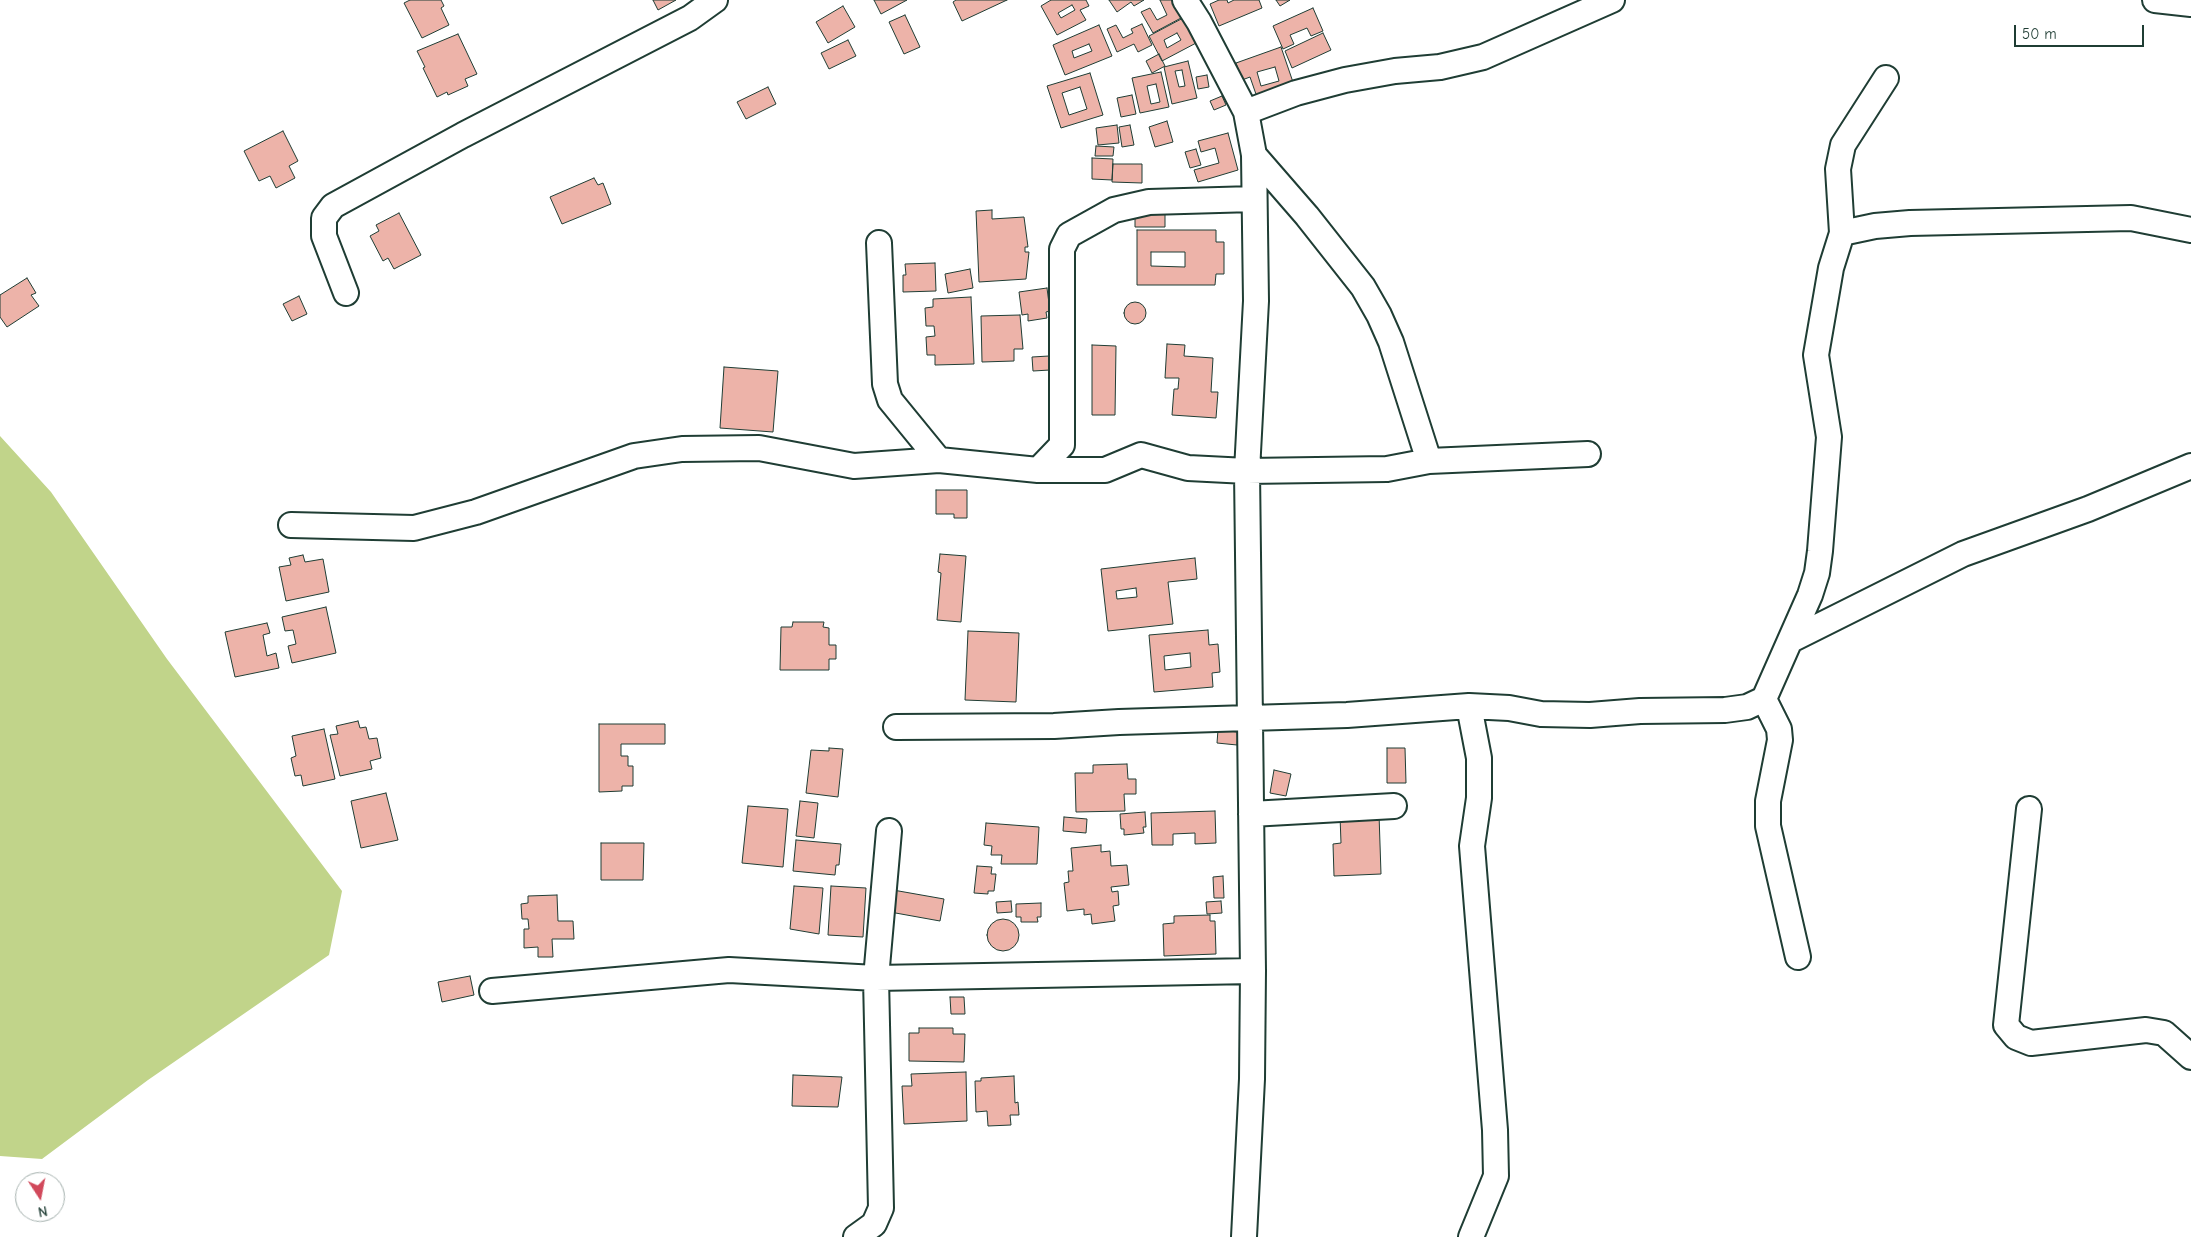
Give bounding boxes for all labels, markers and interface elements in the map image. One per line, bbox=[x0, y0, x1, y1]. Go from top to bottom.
scale bar bbox=[2016, 15, 2146, 47]
text: 50 m bbox=[2022, 25, 2057, 43]
north arrow bbox=[15, 1172, 65, 1222]
text: N bbox=[37, 1202, 49, 1220]

